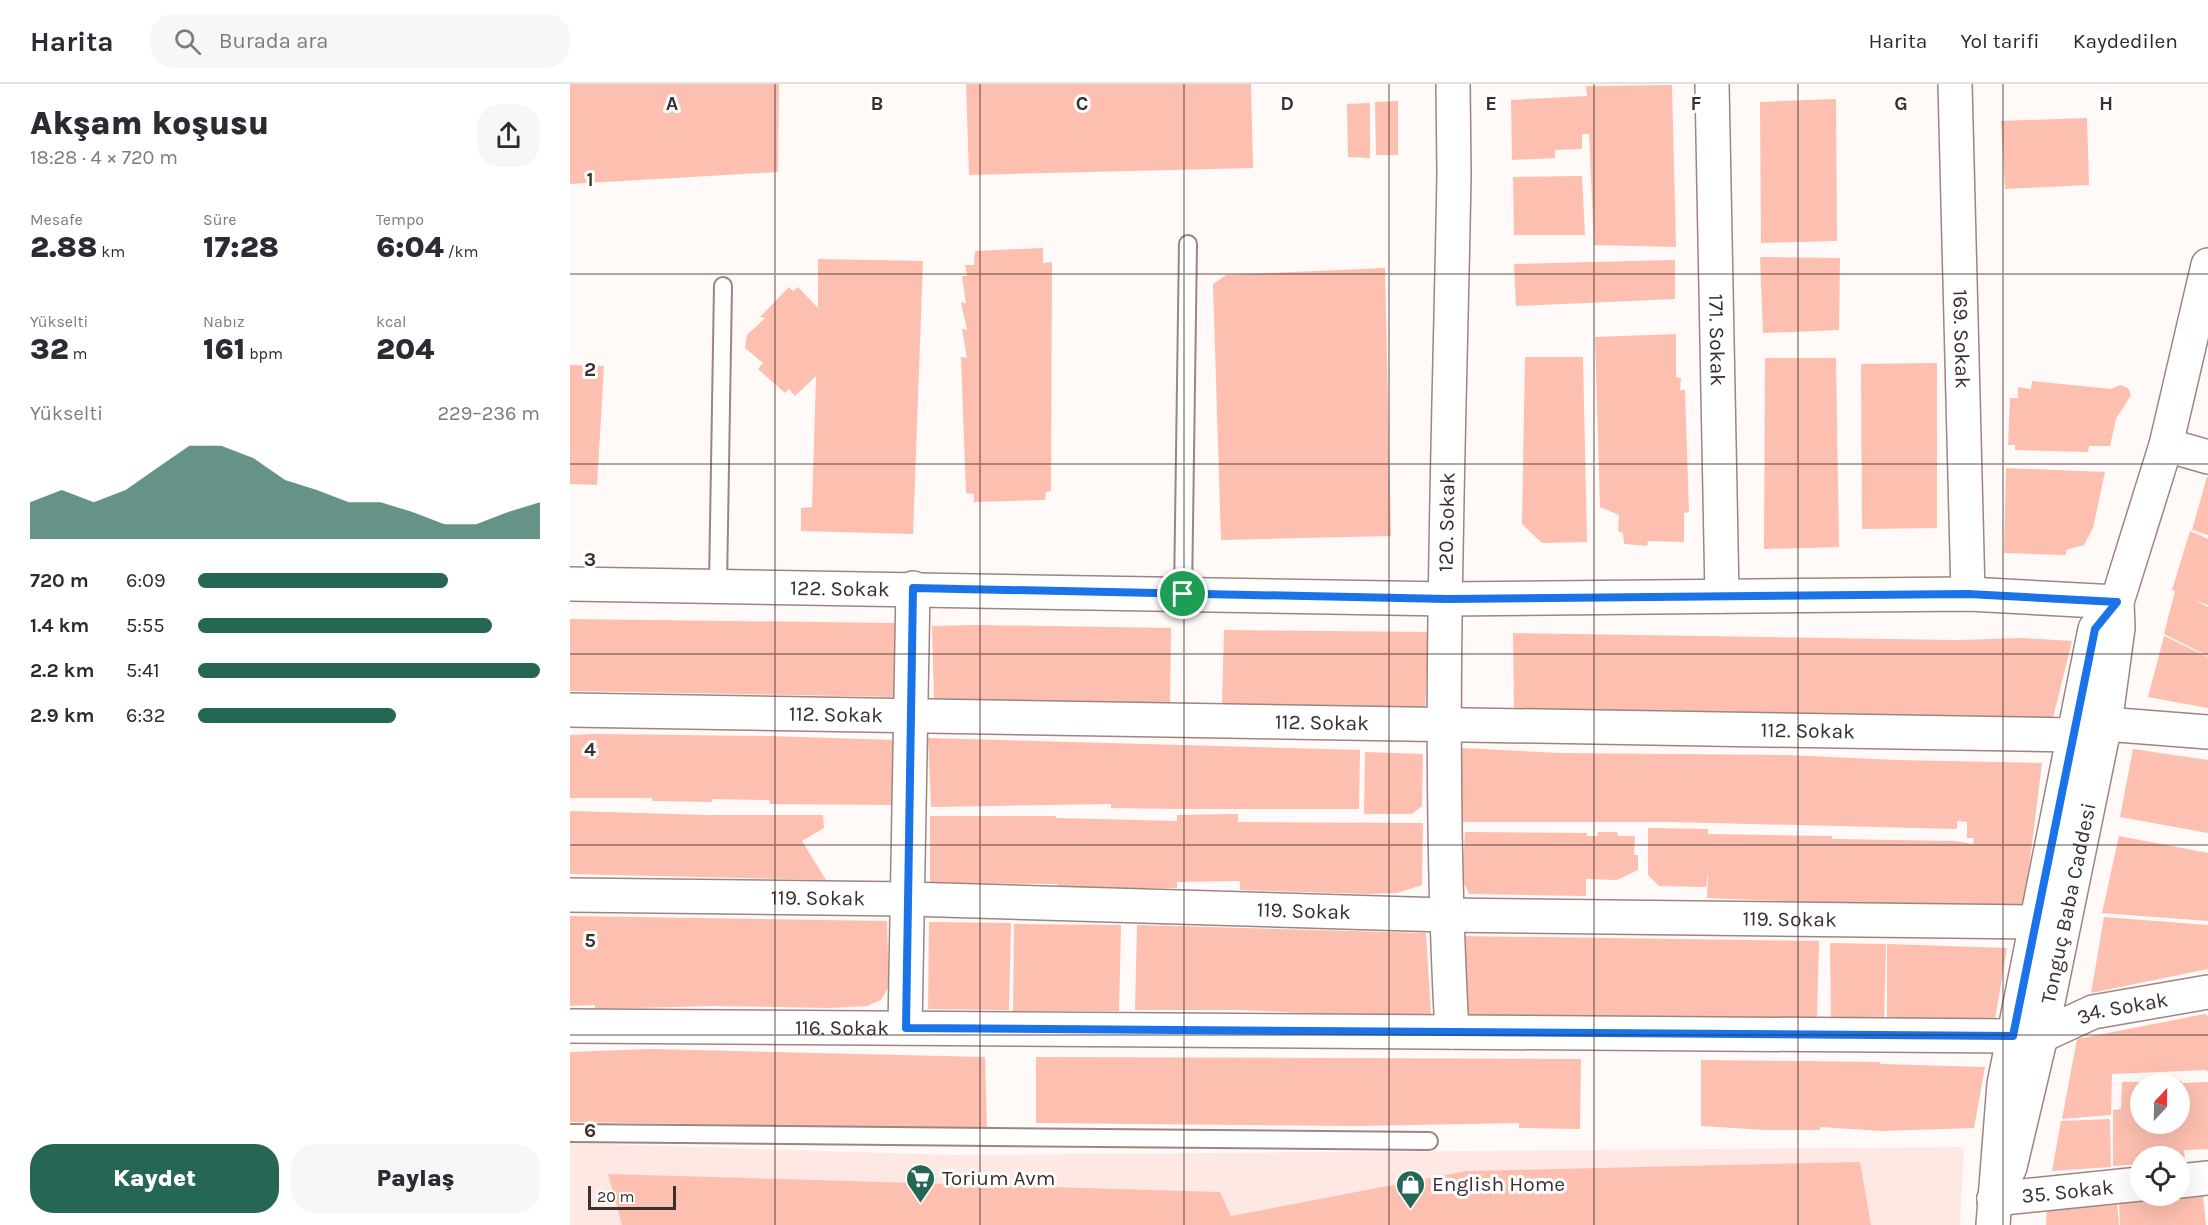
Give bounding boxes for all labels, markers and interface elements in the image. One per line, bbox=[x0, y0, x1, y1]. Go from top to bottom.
search box bbox=[150, 14, 570, 68]
text: Harita bbox=[30, 25, 114, 58]
icon: search bbox=[171, 25, 204, 58]
text: Burada ara bbox=[219, 28, 328, 54]
text: Harita bbox=[1868, 29, 1927, 53]
text: Yol tarifi bbox=[1960, 29, 2040, 53]
text: Kaydedilen bbox=[2073, 29, 2178, 53]
text: A bbox=[666, 92, 679, 115]
text: B bbox=[871, 92, 883, 115]
text: C bbox=[1076, 92, 1088, 115]
text: D bbox=[1280, 92, 1294, 115]
text: E bbox=[1485, 92, 1497, 115]
text: F bbox=[1691, 92, 1702, 115]
text: G bbox=[1894, 92, 1908, 115]
text: H bbox=[2099, 92, 2113, 115]
text: Akşam koşusu bbox=[30, 104, 269, 142]
button: share bbox=[477, 104, 540, 167]
text: 18:28 · 4 × 720 m bbox=[30, 146, 178, 169]
text: 1 bbox=[586, 168, 594, 191]
text: Mesafe bbox=[30, 210, 83, 229]
text: Süre bbox=[203, 210, 236, 229]
text: Tempo bbox=[376, 210, 424, 229]
text: 2.88 bbox=[30, 229, 97, 265]
text: 17:28 bbox=[203, 229, 279, 265]
text: 6:04 bbox=[376, 229, 444, 265]
text: km bbox=[97, 242, 125, 261]
text: /km bbox=[444, 242, 479, 261]
street label: 169. Sokak bbox=[1948, 289, 1975, 389]
street label: 171. Sokak bbox=[1704, 294, 1730, 386]
text: Yükselti bbox=[30, 312, 88, 331]
text: Nabız bbox=[203, 312, 245, 331]
text: kcal bbox=[376, 312, 407, 331]
text: 32 bbox=[30, 331, 69, 367]
text: 161 bbox=[203, 331, 245, 367]
text: 204 bbox=[376, 331, 434, 367]
text: m bbox=[69, 344, 87, 363]
text: bpm bbox=[245, 344, 283, 363]
text: 2 bbox=[584, 358, 596, 381]
text: Yükselti bbox=[30, 402, 103, 425]
text: 229–236 m bbox=[437, 402, 540, 425]
street label: 120. Sokak bbox=[1434, 472, 1459, 572]
text: 3 bbox=[584, 548, 596, 571]
pin bbox=[1157, 568, 1208, 619]
text: 720 m bbox=[30, 569, 89, 592]
text: 6:09 bbox=[126, 569, 166, 592]
street label: 122. Sokak bbox=[790, 576, 890, 601]
icon: arrive bbox=[1166, 577, 1199, 610]
text: 1.4 km bbox=[30, 614, 89, 637]
text: 5:55 bbox=[126, 614, 164, 637]
text: 2.2 km bbox=[30, 659, 94, 682]
text: 5:41 bbox=[126, 659, 160, 682]
street label: 112. Sokak bbox=[789, 702, 883, 727]
text: 2.9 km bbox=[30, 704, 94, 727]
text: 6:32 bbox=[126, 704, 165, 727]
street label: 112. Sokak bbox=[1275, 710, 1369, 735]
street label: 112. Sokak bbox=[1761, 718, 1855, 743]
text: 4 bbox=[584, 738, 596, 761]
street label: Tonguç Baba Caddesi bbox=[2036, 801, 2101, 1006]
street label: 119. Sokak bbox=[771, 885, 865, 911]
street label: 119. Sokak bbox=[1256, 897, 1351, 924]
street label: 119. Sokak bbox=[1742, 907, 1837, 932]
text: 5 bbox=[584, 929, 596, 952]
street label: 34. Sokak bbox=[2073, 987, 2170, 1030]
street label: 116. Sokak bbox=[795, 1016, 889, 1040]
north arrow bbox=[2130, 1074, 2190, 1134]
map controls bbox=[2130, 1074, 2190, 1206]
text: 6 bbox=[584, 1119, 596, 1142]
button: Kaydet bbox=[30, 1144, 279, 1213]
button: Paylaş bbox=[291, 1144, 540, 1213]
button: locate bbox=[2130, 1146, 2190, 1206]
supermarket icon: Torium Avm bbox=[905, 1162, 937, 1204]
place label: Torium Avm bbox=[942, 1166, 1055, 1190]
shop icon: English Home bbox=[1395, 1168, 1427, 1210]
place label: English Home bbox=[1432, 1172, 1565, 1196]
street label: 35. Sokak bbox=[2020, 1175, 2115, 1208]
scale bar bbox=[588, 1183, 676, 1210]
text: 20 m bbox=[597, 1187, 635, 1206]

